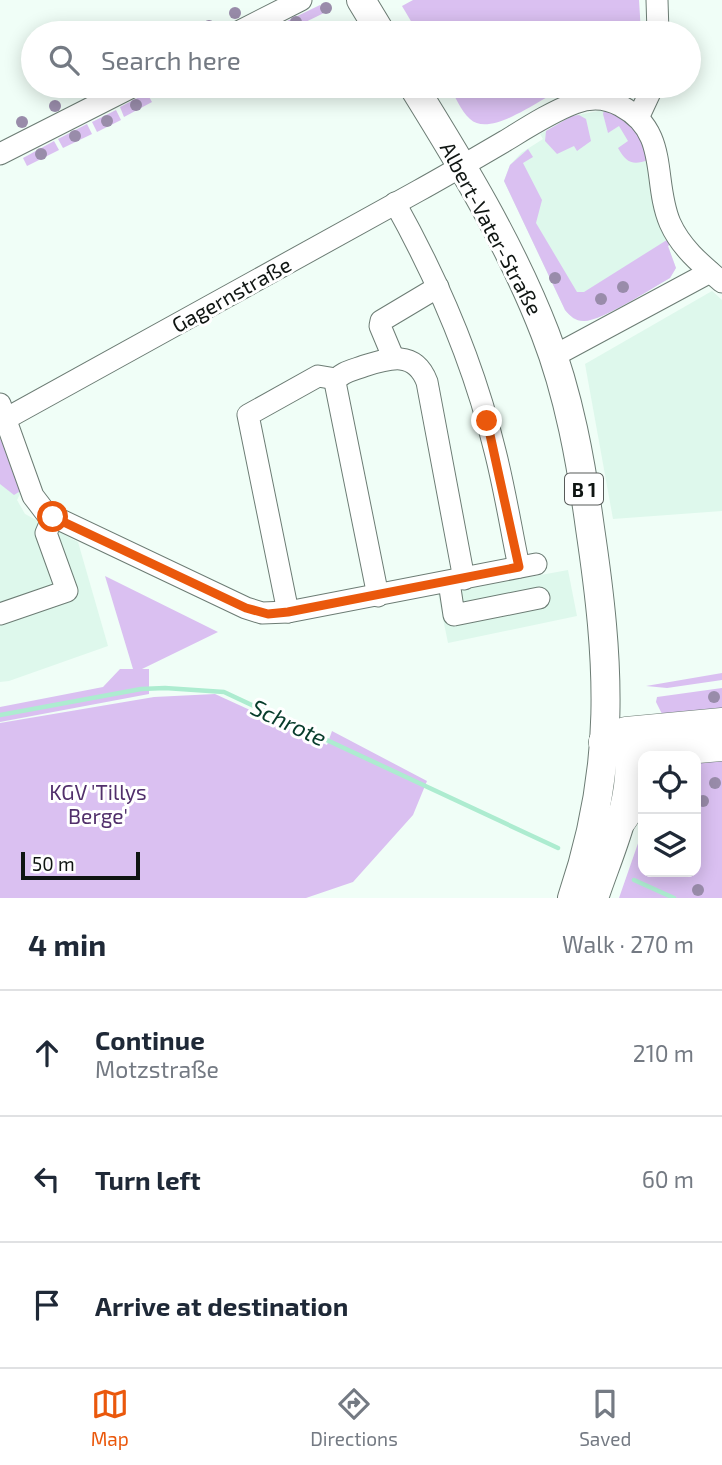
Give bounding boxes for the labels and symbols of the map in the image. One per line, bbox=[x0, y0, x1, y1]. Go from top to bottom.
street label: Albert-Vater-Straße bbox=[436, 137, 548, 319]
street label: Gagernstraße bbox=[167, 251, 295, 337]
route end bbox=[471, 405, 502, 436]
road number: B 1 bbox=[565, 474, 603, 504]
route start bbox=[37, 501, 68, 532]
water label: Schrote bbox=[247, 692, 331, 752]
park label: KGV 'Tillys Berge' bbox=[49, 779, 147, 828]
scale bar bbox=[21, 849, 140, 881]

